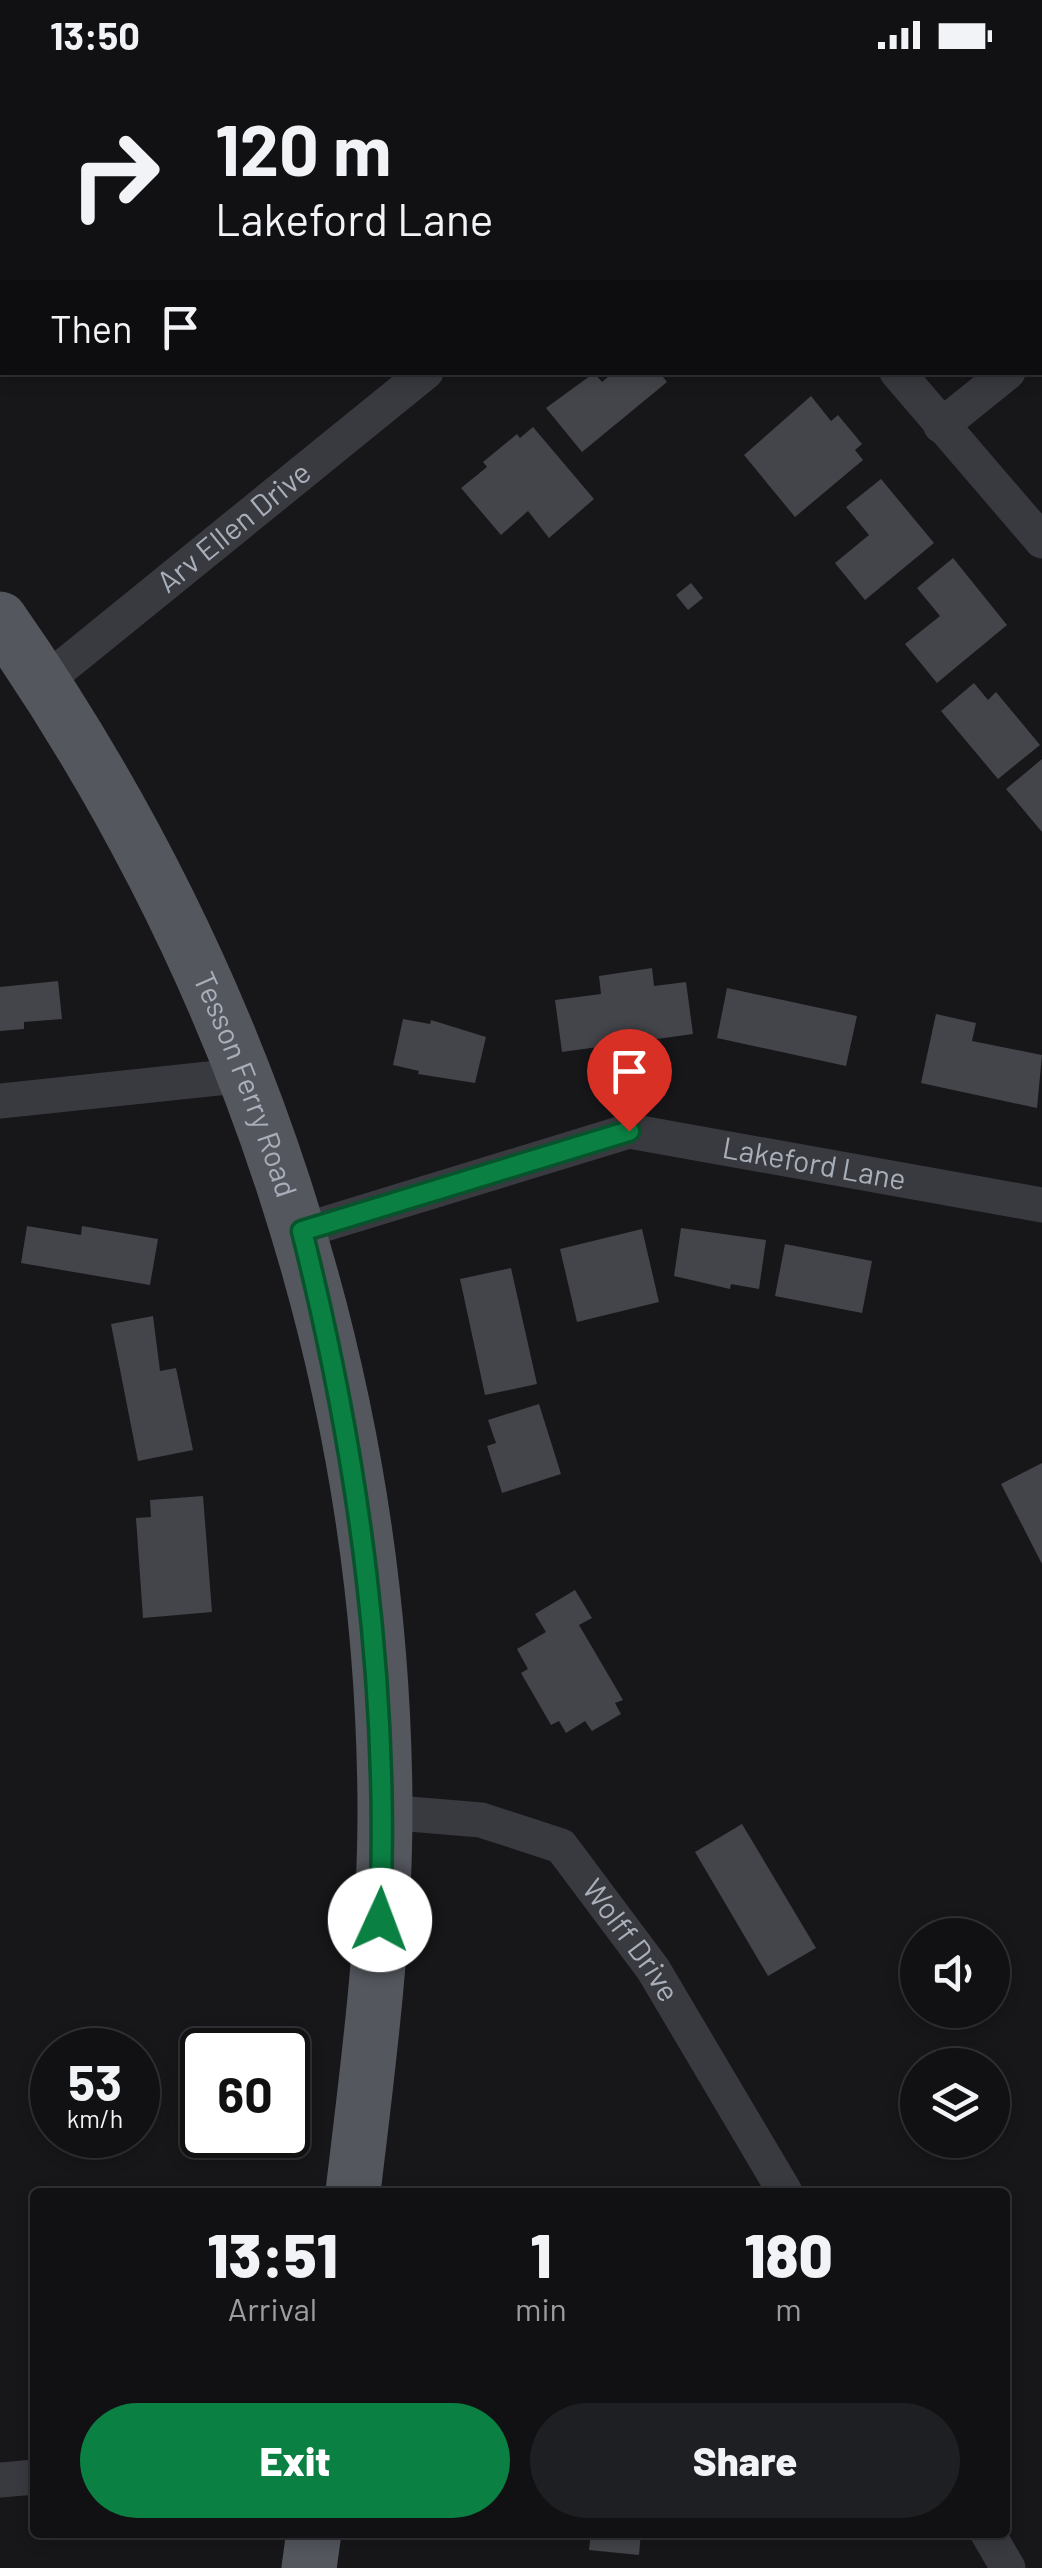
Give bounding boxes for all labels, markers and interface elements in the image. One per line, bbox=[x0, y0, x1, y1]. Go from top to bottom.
text: 13:50 bbox=[50, 12, 140, 58]
text: 120 m bbox=[215, 106, 391, 190]
icon: right bbox=[50, 110, 180, 240]
text: Lakeford Lane bbox=[215, 191, 494, 245]
icon: arrive bbox=[153, 300, 208, 355]
text: Then bbox=[50, 305, 133, 351]
street label: Arv Ellen Drive bbox=[149, 453, 317, 599]
street label: Tesson Ferry Road bbox=[187, 966, 306, 1201]
pin bbox=[587, 1029, 672, 1132]
icon: arrive bbox=[602, 1044, 657, 1099]
street label: Lakeford Lane bbox=[720, 1128, 909, 1196]
position arrow bbox=[328, 1868, 432, 1972]
street label: Wolff Drive bbox=[576, 1871, 688, 2007]
map controls bbox=[900, 1918, 1010, 2158]
button: sound bbox=[900, 1918, 1010, 2028]
speed limit sign: 60 bbox=[180, 2028, 310, 2158]
button: layers bbox=[900, 2048, 1010, 2158]
text: 53 bbox=[68, 2051, 122, 2111]
text: km/h bbox=[67, 2103, 123, 2133]
text: 13:51 bbox=[207, 2218, 338, 2290]
text: 1 bbox=[530, 2218, 552, 2290]
text: 180 bbox=[744, 2218, 833, 2290]
text: Arrival bbox=[228, 2289, 317, 2327]
text: min bbox=[515, 2289, 567, 2327]
text: m bbox=[775, 2289, 802, 2327]
button: Exit bbox=[80, 2403, 510, 2518]
button: Share bbox=[530, 2403, 960, 2518]

